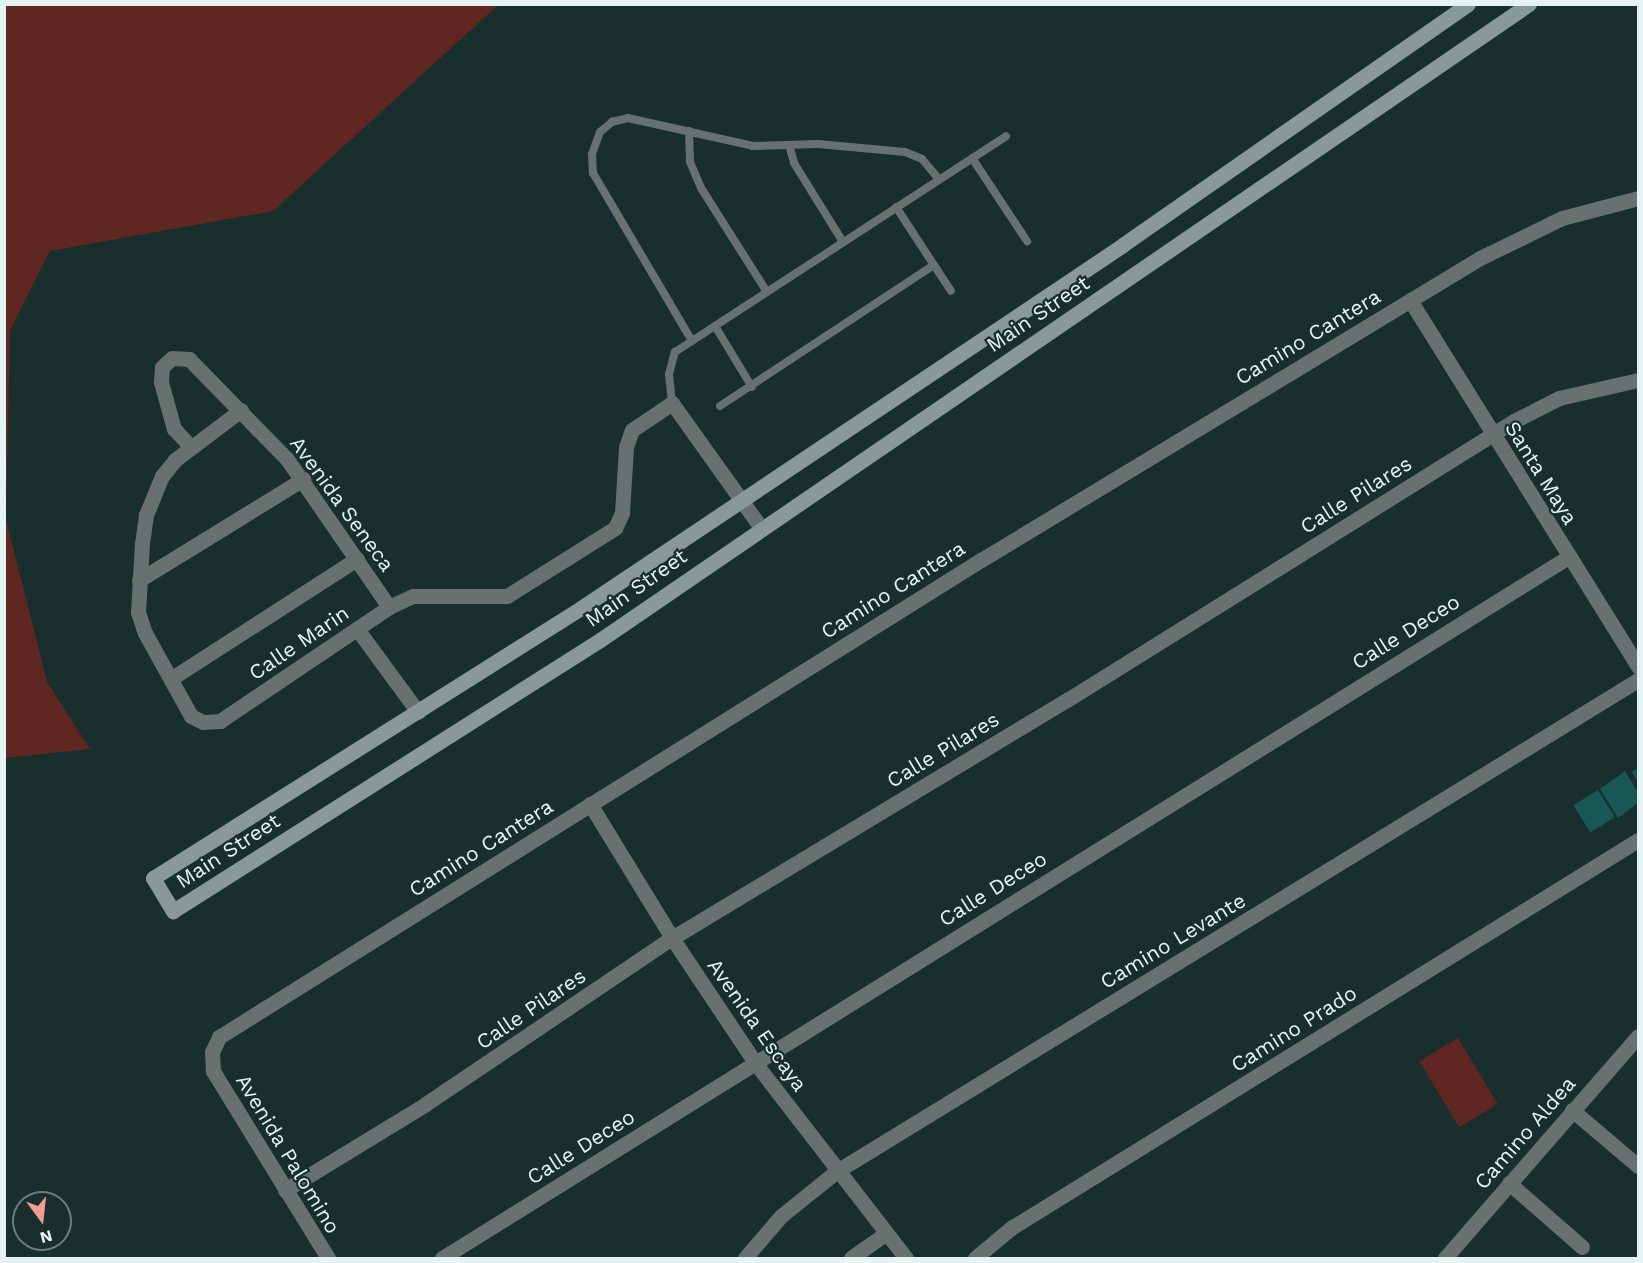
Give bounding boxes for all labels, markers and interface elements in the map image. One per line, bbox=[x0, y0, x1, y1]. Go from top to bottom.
street label: Main Street bbox=[982, 270, 1094, 358]
street label: Camino Cantera bbox=[1231, 284, 1385, 390]
street label: Santa Maya bbox=[1499, 417, 1583, 529]
street label: Avenida Seneca bbox=[284, 431, 400, 577]
street label: Calle Pilares bbox=[1296, 451, 1416, 539]
street label: Camino Cantera bbox=[816, 536, 970, 644]
street label: Main Street bbox=[580, 544, 692, 632]
street label: Calle Deceo bbox=[1348, 589, 1464, 675]
street label: Calle Marin bbox=[244, 600, 354, 686]
street label: Calle Pilares bbox=[882, 707, 1004, 793]
street label: Camino Cantera bbox=[404, 794, 558, 902]
street label: Main Street bbox=[171, 808, 285, 894]
street label: Calle Deceo bbox=[935, 846, 1051, 932]
street label: Camino Levante bbox=[1096, 888, 1250, 994]
street label: Avenida Escaya bbox=[702, 953, 812, 1097]
street label: Calle Pilares bbox=[471, 963, 591, 1055]
street label: Camino Prado bbox=[1227, 980, 1361, 1078]
street label: Avenida Palomino bbox=[230, 1070, 346, 1238]
street label: Camino Aldea bbox=[1469, 1071, 1581, 1195]
street label: Calle Deceo bbox=[523, 1104, 639, 1190]
north arrow bbox=[12, 1191, 72, 1251]
text: N bbox=[38, 1226, 54, 1248]

